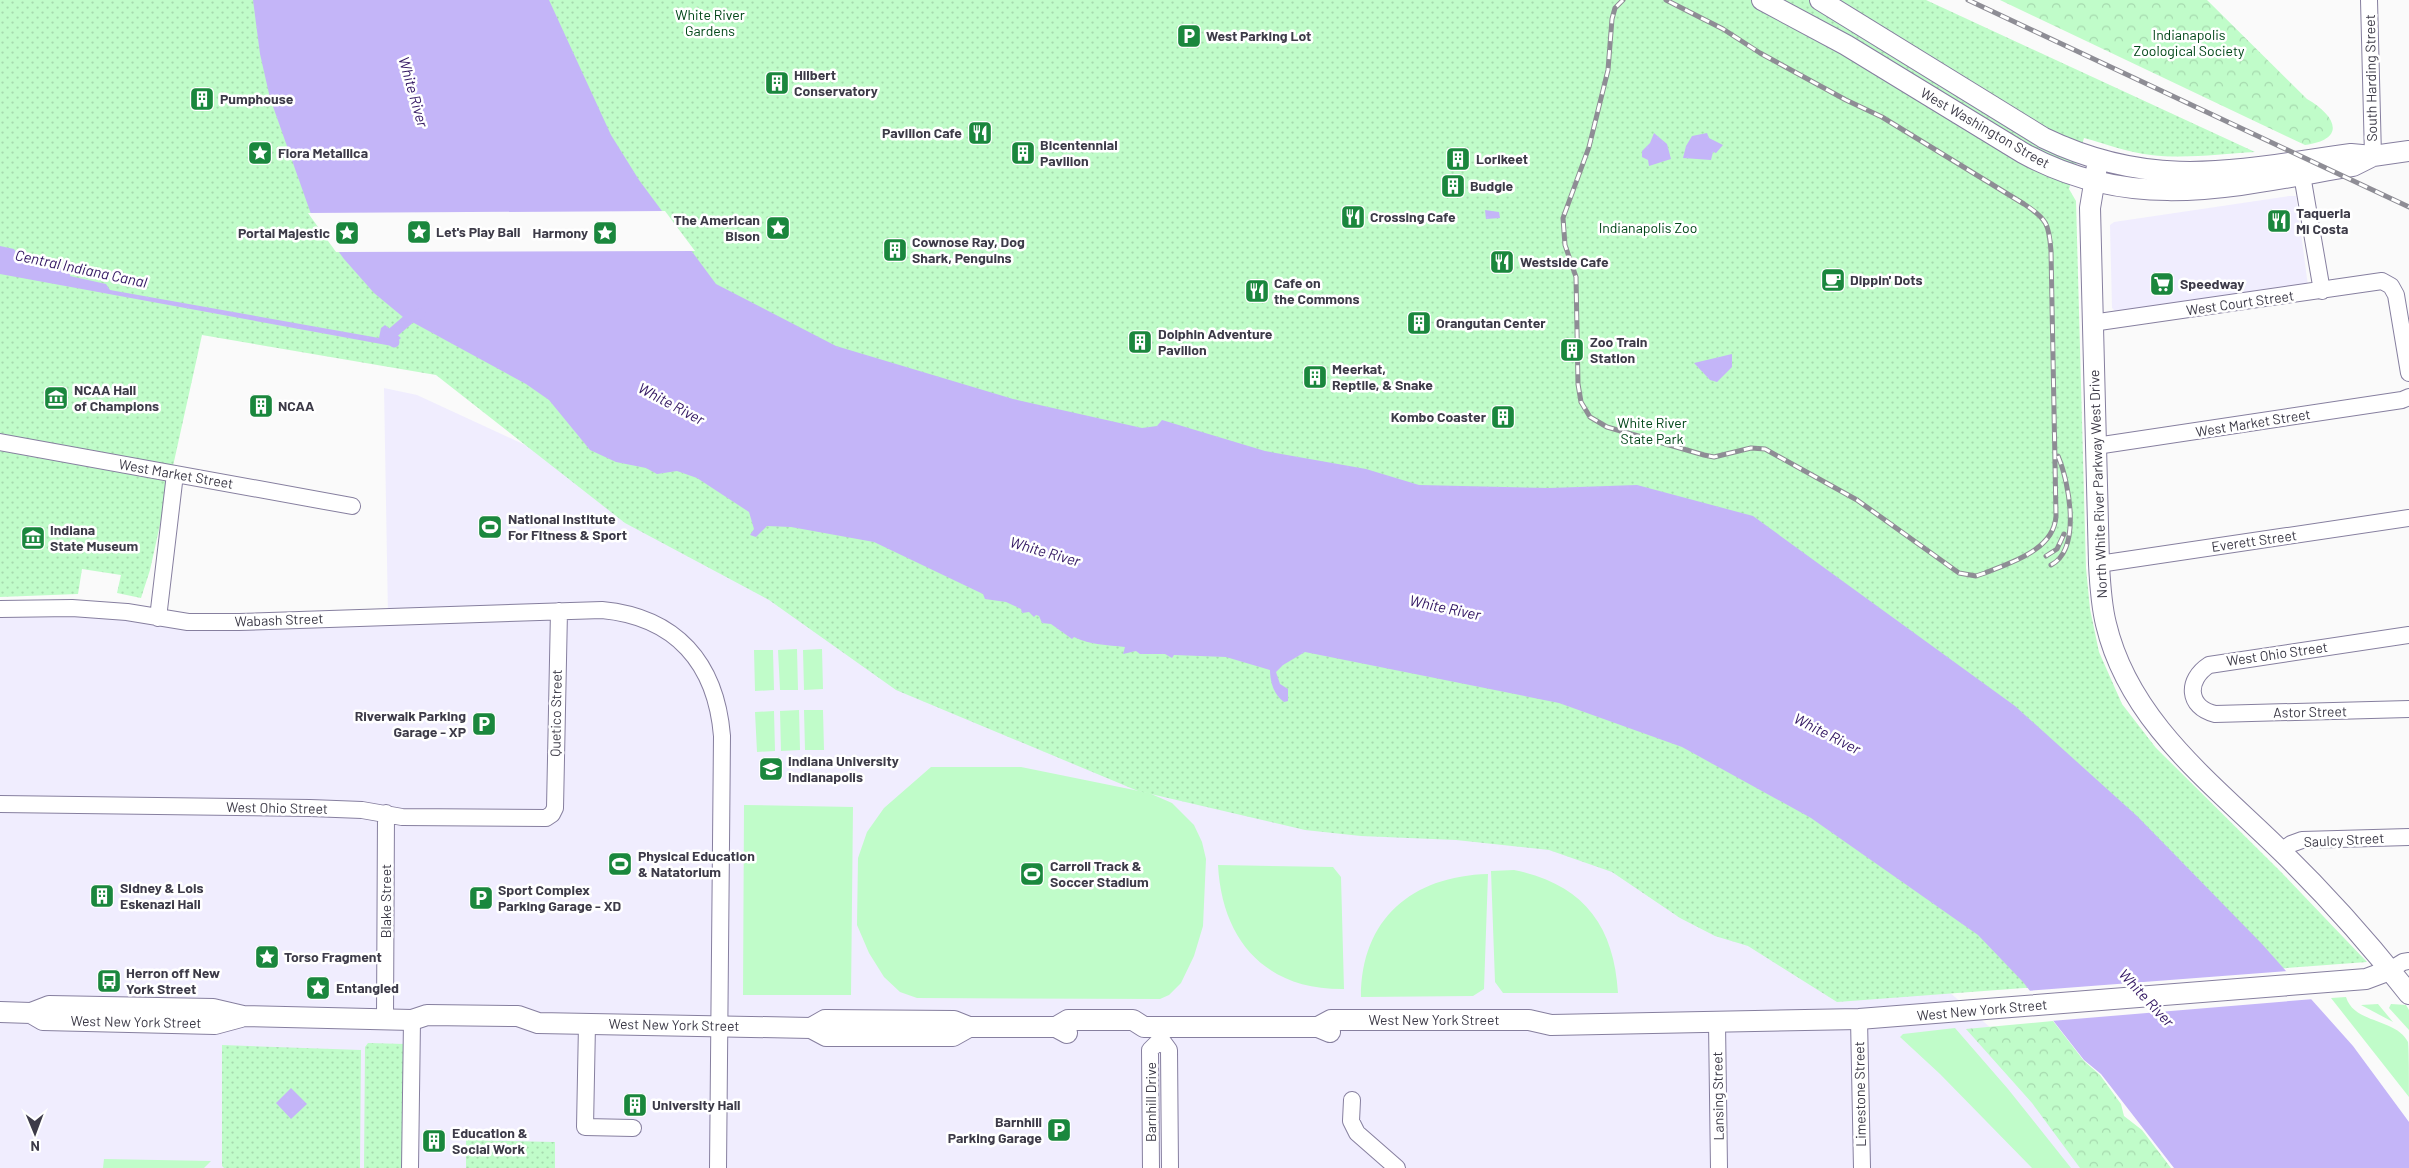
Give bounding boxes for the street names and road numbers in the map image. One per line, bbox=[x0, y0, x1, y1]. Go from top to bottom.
street label: South Harding Street bbox=[2361, 14, 2380, 142]
street label: West Washington Street bbox=[1918, 84, 2053, 172]
street label: West Court Street bbox=[2185, 287, 2295, 318]
street label: North White River Parkway West Drive bbox=[2085, 369, 2110, 599]
street label: West Market Street bbox=[2194, 405, 2312, 440]
street label: West Market Street bbox=[117, 455, 235, 492]
street label: Everett Street bbox=[2210, 526, 2298, 555]
street label: Wabash Street bbox=[234, 609, 324, 630]
street label: West Ohio Street bbox=[2225, 638, 2329, 669]
street label: Quetico Street bbox=[546, 669, 565, 757]
street label: Astor Street bbox=[2273, 702, 2347, 721]
street label: West Ohio Street bbox=[226, 798, 328, 817]
street label: Saulcy Street bbox=[2303, 829, 2385, 850]
street label: Blake Street bbox=[377, 864, 394, 938]
street label: West New York Street bbox=[1916, 995, 2048, 1024]
street label: West New York Street bbox=[1368, 1011, 1500, 1028]
street label: West New York Street bbox=[70, 1012, 202, 1031]
street label: West New York Street bbox=[608, 1015, 740, 1034]
street label: Limestone Street bbox=[1850, 1041, 1869, 1147]
street label: Lansing Street bbox=[1708, 1051, 1727, 1141]
street label: Barnhill Drive bbox=[1142, 1062, 1159, 1142]

